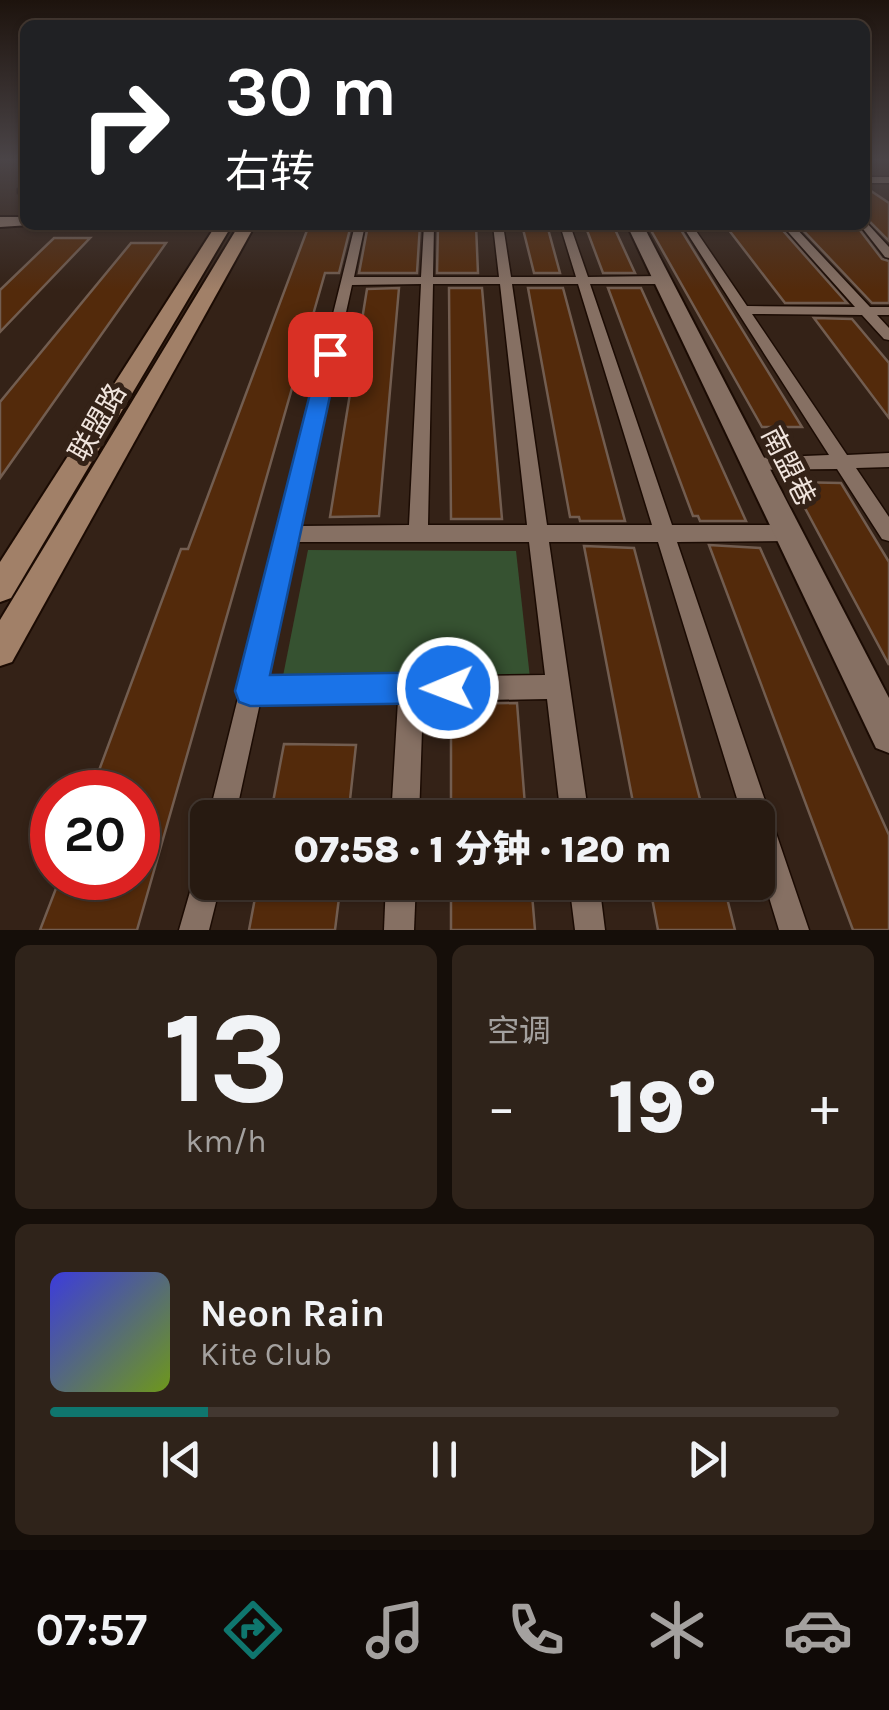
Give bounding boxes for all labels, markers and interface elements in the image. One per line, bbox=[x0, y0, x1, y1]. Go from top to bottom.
text: 30 m bbox=[225, 51, 397, 133]
icon: right bbox=[60, 60, 190, 190]
text: 右转 bbox=[225, 146, 315, 198]
pin bbox=[288, 312, 373, 397]
icon: arrive bbox=[303, 327, 358, 382]
street label: 联盟路 bbox=[62, 378, 133, 467]
street label: 南盟巷 bbox=[755, 421, 822, 511]
position arrow bbox=[396, 636, 500, 740]
speed limit sign: 20 bbox=[30, 770, 160, 900]
text: 07:58 · 1 分钟 · 120 m bbox=[293, 827, 672, 872]
text: 13 bbox=[162, 982, 290, 1134]
text: 空调 bbox=[487, 1013, 551, 1050]
text: 19° bbox=[608, 1063, 718, 1151]
text: − bbox=[487, 1075, 516, 1139]
text: + bbox=[810, 1075, 839, 1139]
text: km/h bbox=[185, 1123, 267, 1160]
text: Neon Rain bbox=[200, 1291, 385, 1336]
text: Kite Club bbox=[200, 1336, 332, 1373]
icon: previous bbox=[154, 1432, 209, 1487]
icon: pause bbox=[417, 1432, 472, 1487]
icon: next bbox=[680, 1432, 735, 1487]
icon: directions bbox=[218, 1595, 288, 1665]
icon: music bbox=[360, 1595, 430, 1665]
icon: phone bbox=[501, 1595, 571, 1665]
icon: climate bbox=[642, 1595, 712, 1665]
icon: car bbox=[783, 1595, 853, 1665]
text: 07:57 bbox=[36, 1604, 147, 1656]

